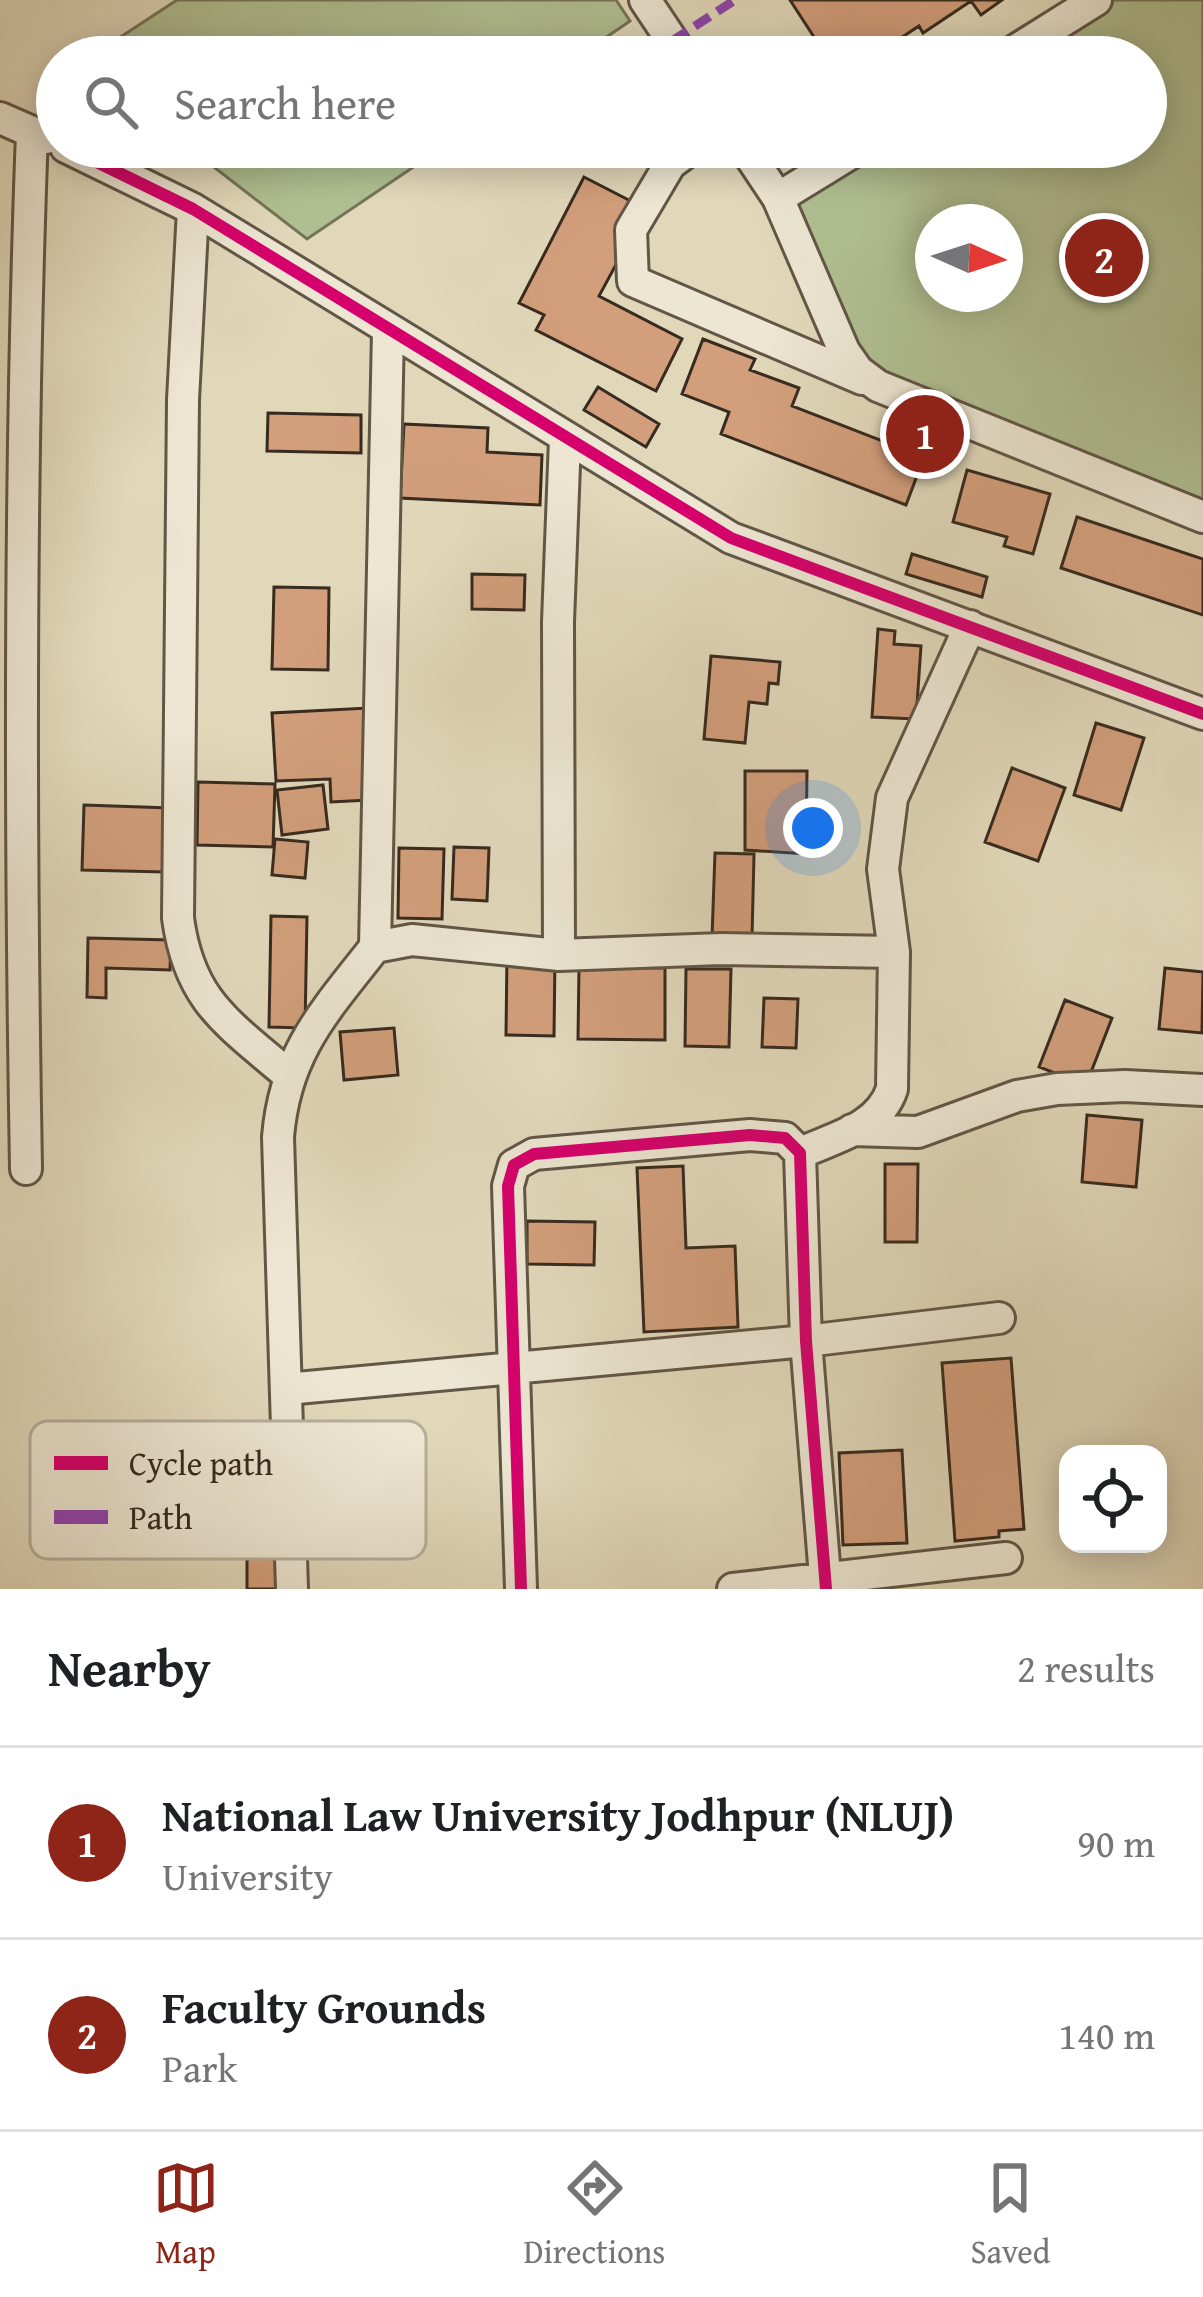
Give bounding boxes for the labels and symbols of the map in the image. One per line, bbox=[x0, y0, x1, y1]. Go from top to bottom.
north arrow bbox=[915, 204, 1023, 312]
pin: 2 bbox=[1065, 213, 1143, 303]
pin: 1 bbox=[886, 389, 964, 479]
your location bbox=[783, 798, 843, 858]
legend bbox=[30, 1421, 426, 1559]
text: Cycle path bbox=[129, 1439, 274, 1487]
text: Path bbox=[129, 1493, 193, 1541]

